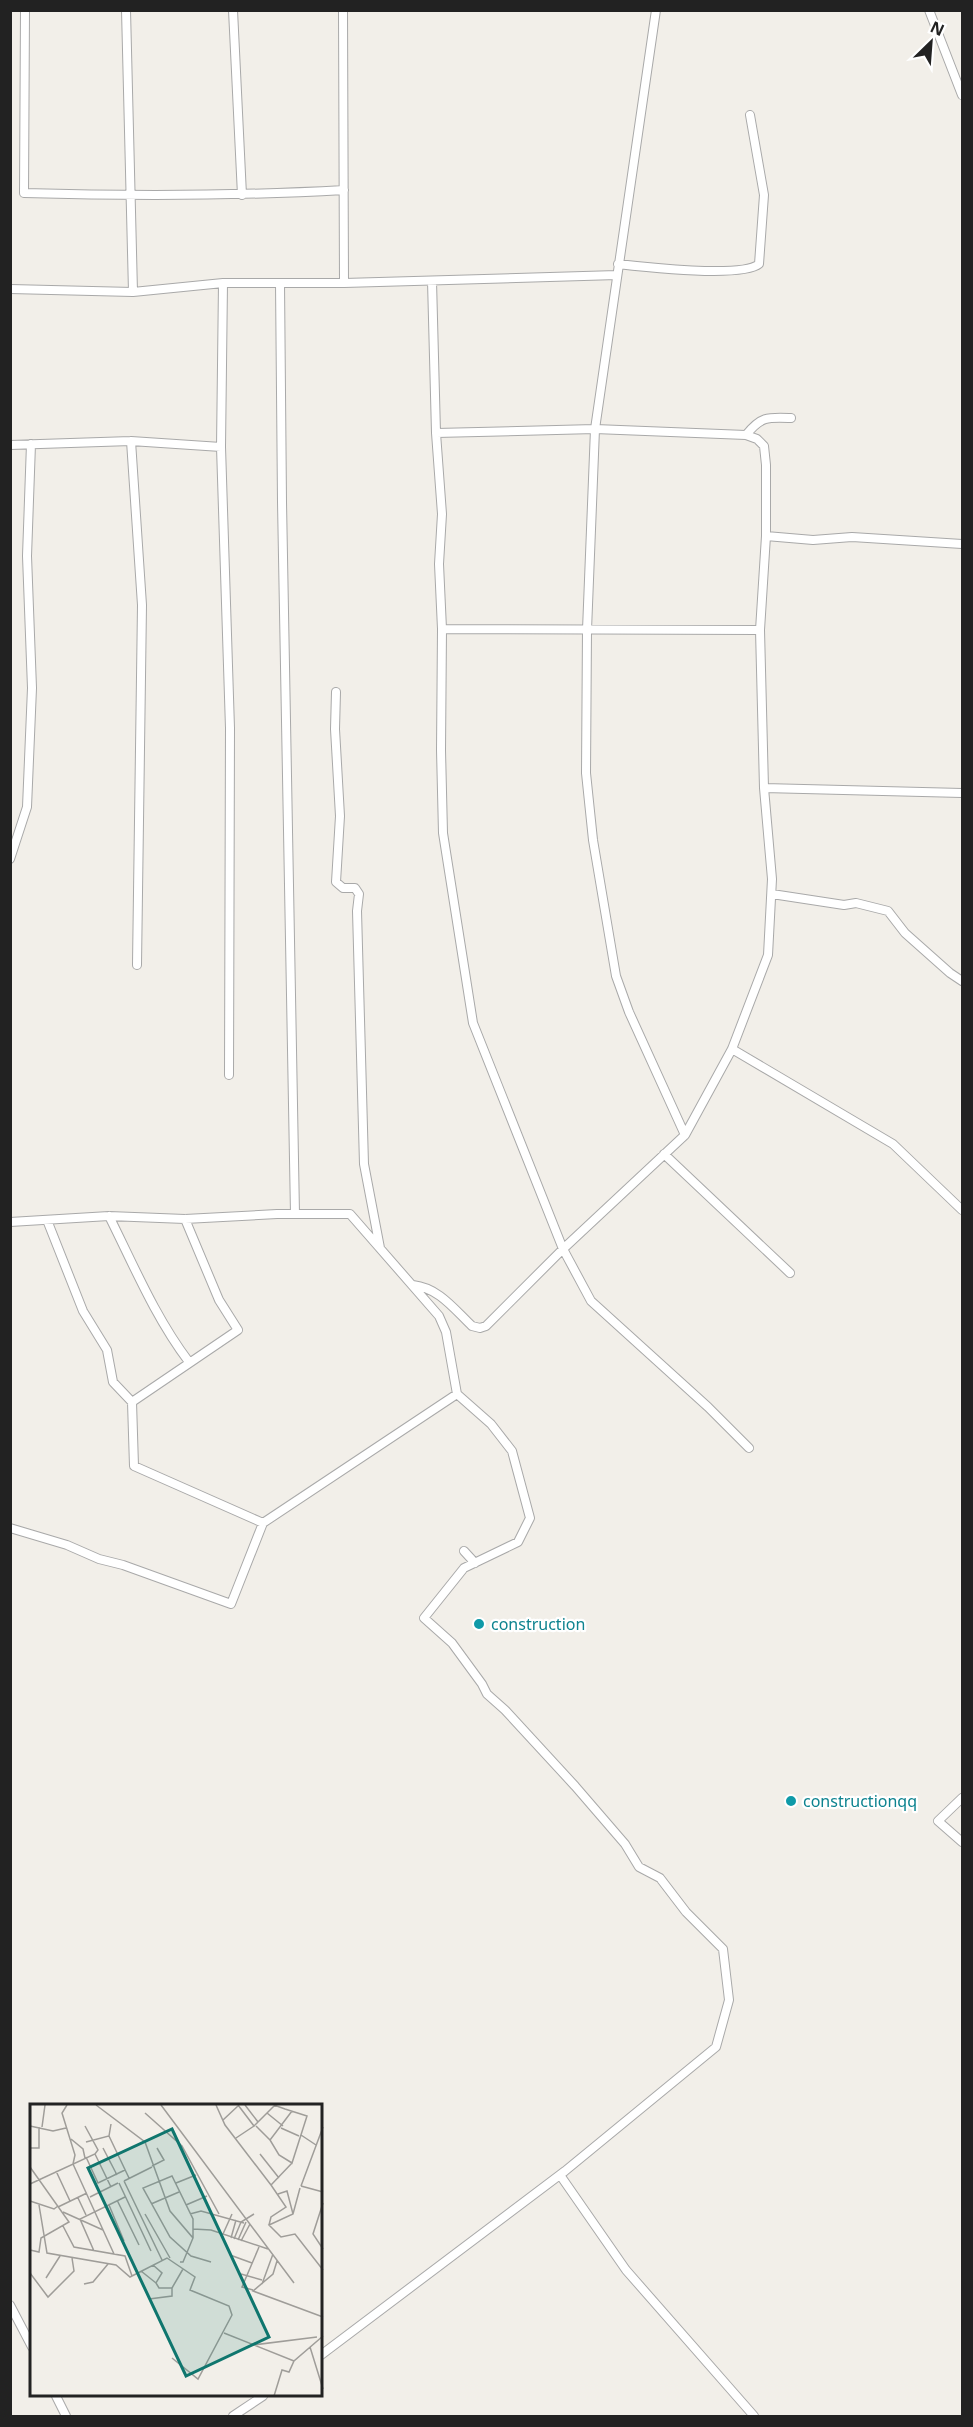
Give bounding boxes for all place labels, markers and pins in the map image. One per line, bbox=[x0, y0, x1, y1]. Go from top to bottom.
place label: construction bbox=[491, 1613, 585, 1635]
marker: construction bbox=[472, 1617, 486, 1631]
place label: constructionqq bbox=[803, 1790, 917, 1812]
marker: constructionqq bbox=[784, 1794, 798, 1808]

